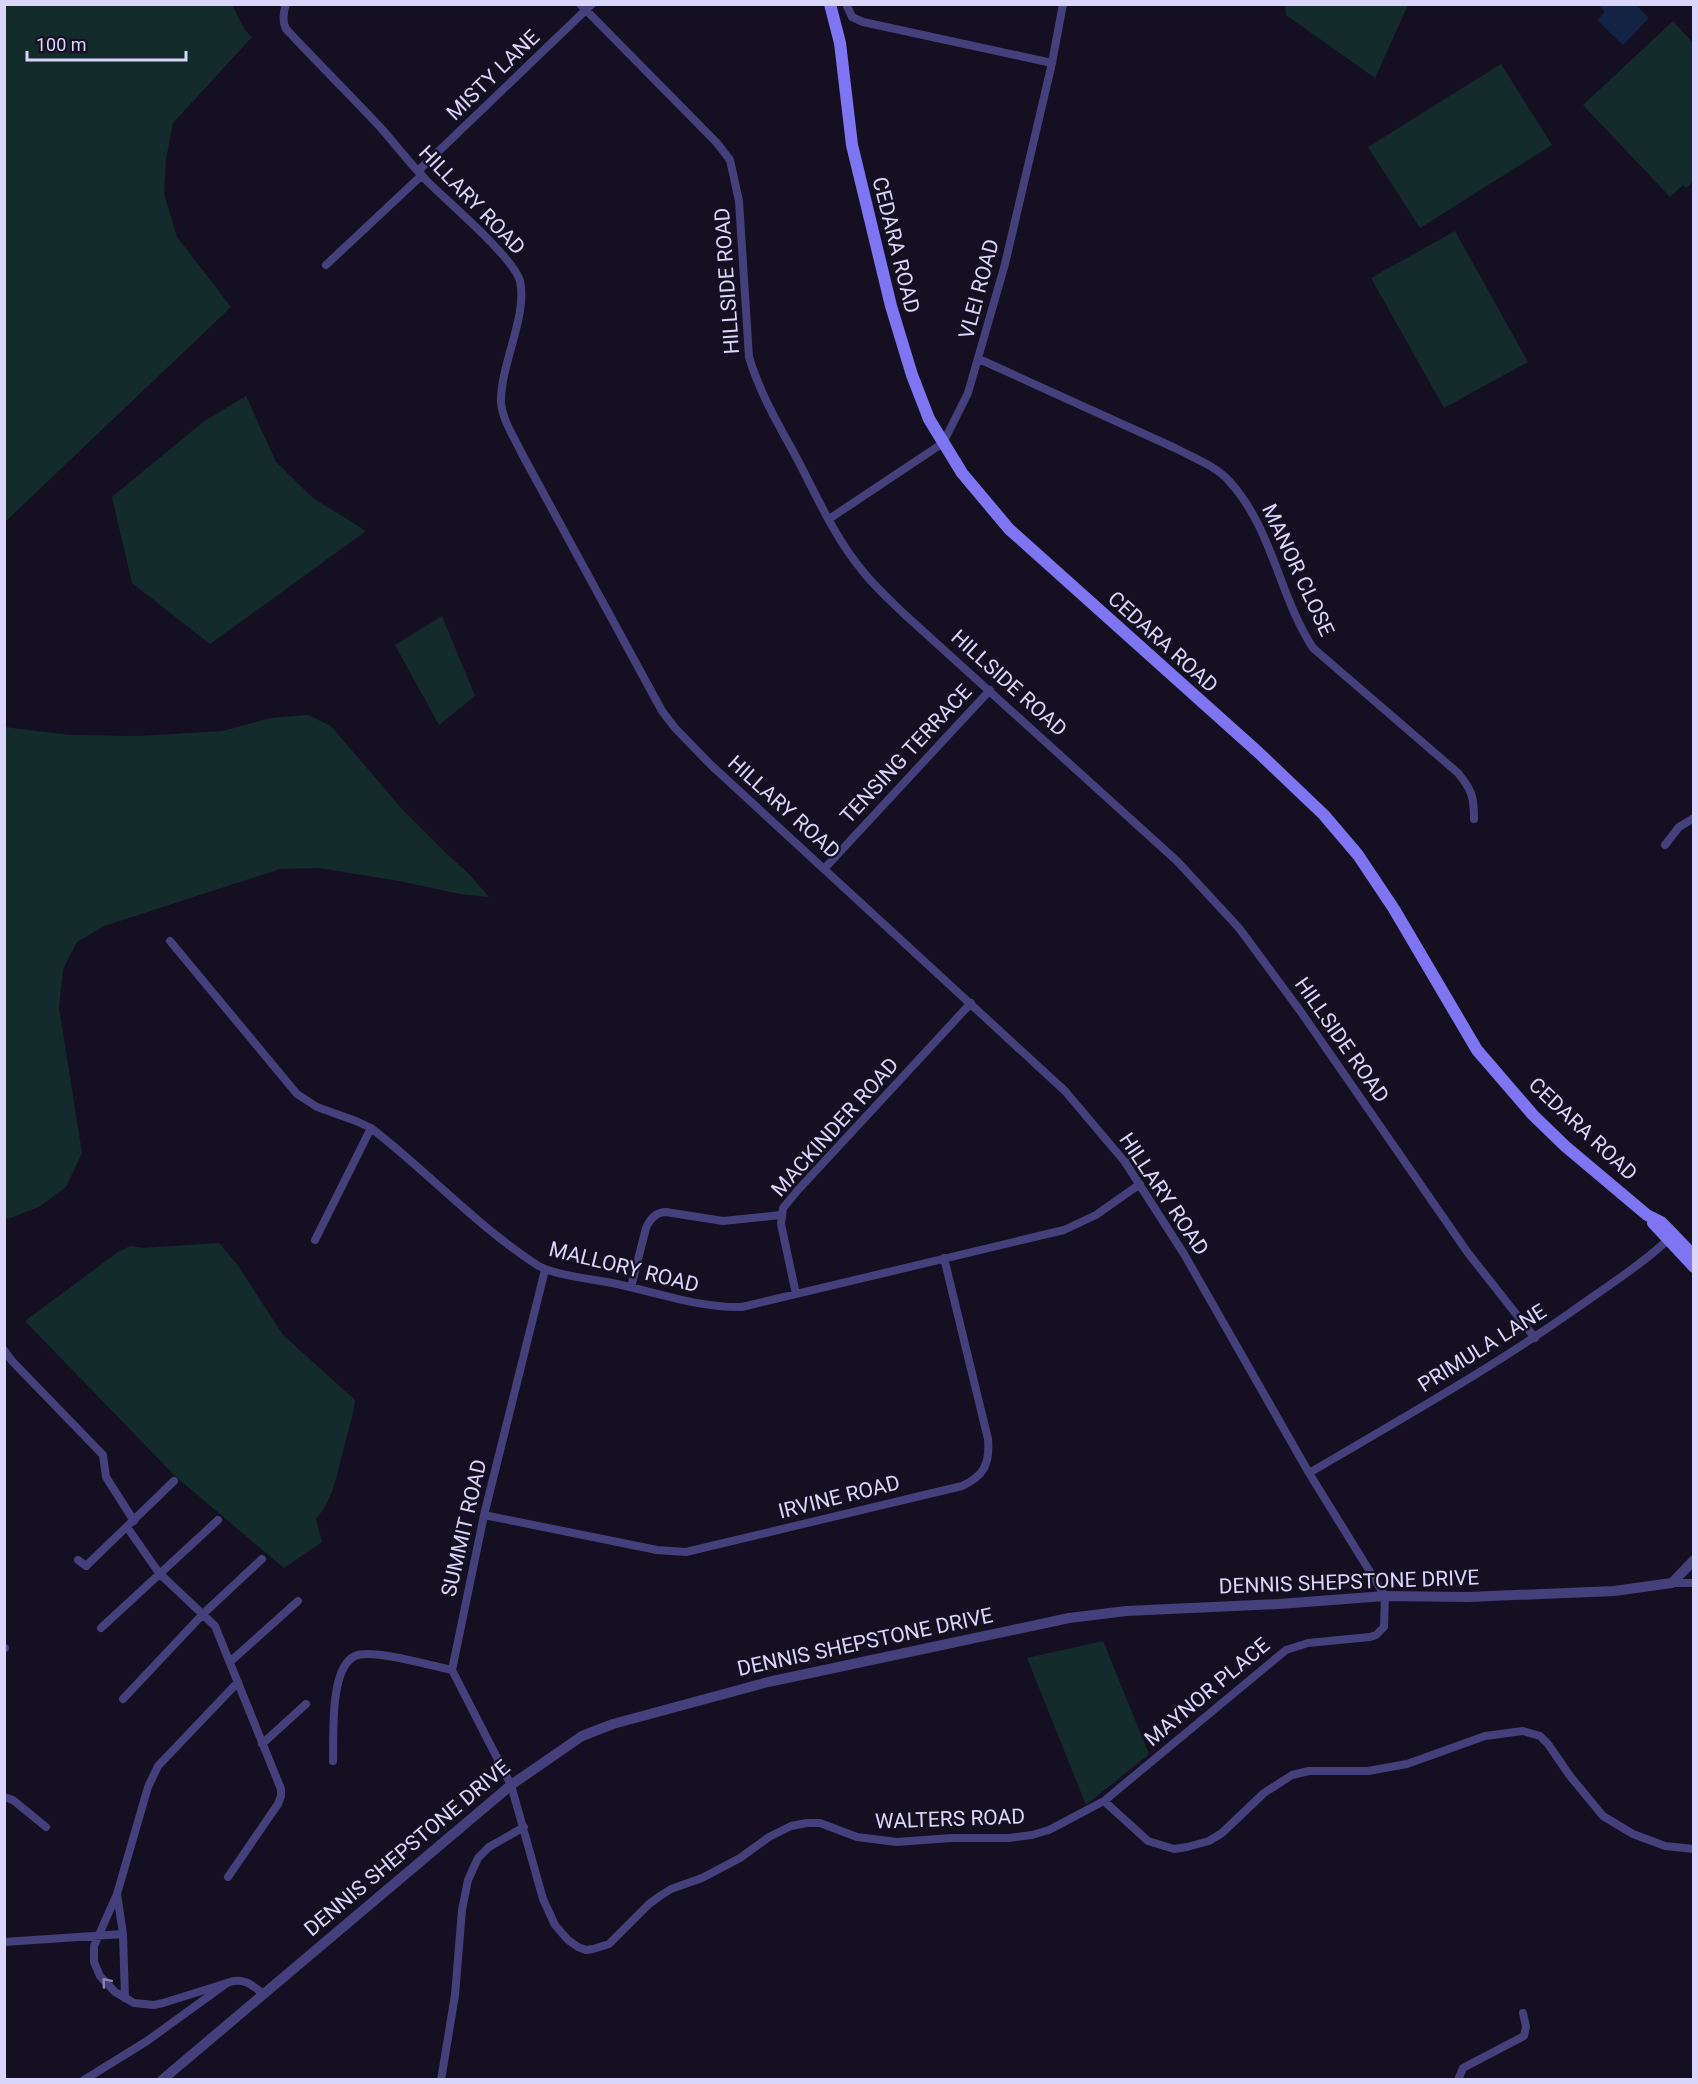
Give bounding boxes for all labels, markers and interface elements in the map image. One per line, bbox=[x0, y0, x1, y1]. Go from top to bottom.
scale bar bbox=[27, 24, 186, 62]
street label: MISTY LANE bbox=[442, 25, 544, 125]
text: 100 m bbox=[36, 34, 87, 55]
street label: HILLARY ROAD bbox=[414, 141, 530, 259]
street label: CEDARA ROAD bbox=[867, 174, 925, 316]
street label: HILLSIDE ROAD bbox=[710, 207, 744, 355]
street label: VLEI ROAD bbox=[954, 237, 1004, 341]
street label: MANOR CLOSE bbox=[1257, 500, 1339, 640]
street label: CEDARA ROAD bbox=[1103, 586, 1223, 698]
street label: HILLSIDE ROAD bbox=[946, 625, 1072, 741]
street label: TENSING TERRACE bbox=[835, 679, 977, 828]
street label: HILLARY ROAD bbox=[723, 751, 845, 863]
street label: HILLSIDE ROAD bbox=[1290, 973, 1394, 1107]
street label: MACKINDER ROAD bbox=[766, 1053, 904, 1201]
street label: CEDARA ROAD bbox=[1524, 1073, 1642, 1185]
street label: HILLARY ROAD bbox=[1114, 1128, 1214, 1260]
street label: MALLORY ROAD bbox=[547, 1237, 701, 1297]
street label: PRIMULA LANE bbox=[1414, 1299, 1550, 1397]
street label: SUMMIT ROAD bbox=[437, 1457, 491, 1599]
street label: IRVINE ROAD bbox=[776, 1470, 902, 1524]
street label: DENNIS SHEPSTONE DRIVE bbox=[1218, 1565, 1480, 1599]
street label: DENNIS SHEPSTONE DRIVE bbox=[735, 1603, 995, 1681]
street label: MAYNOR PLACE bbox=[1140, 1633, 1274, 1751]
street label: DENNIS SHEPSTONE DRIVE bbox=[299, 1755, 515, 1941]
street label: WALTERS ROAD bbox=[875, 1804, 1025, 1834]
one-way arrow bbox=[103, 1978, 114, 1989]

